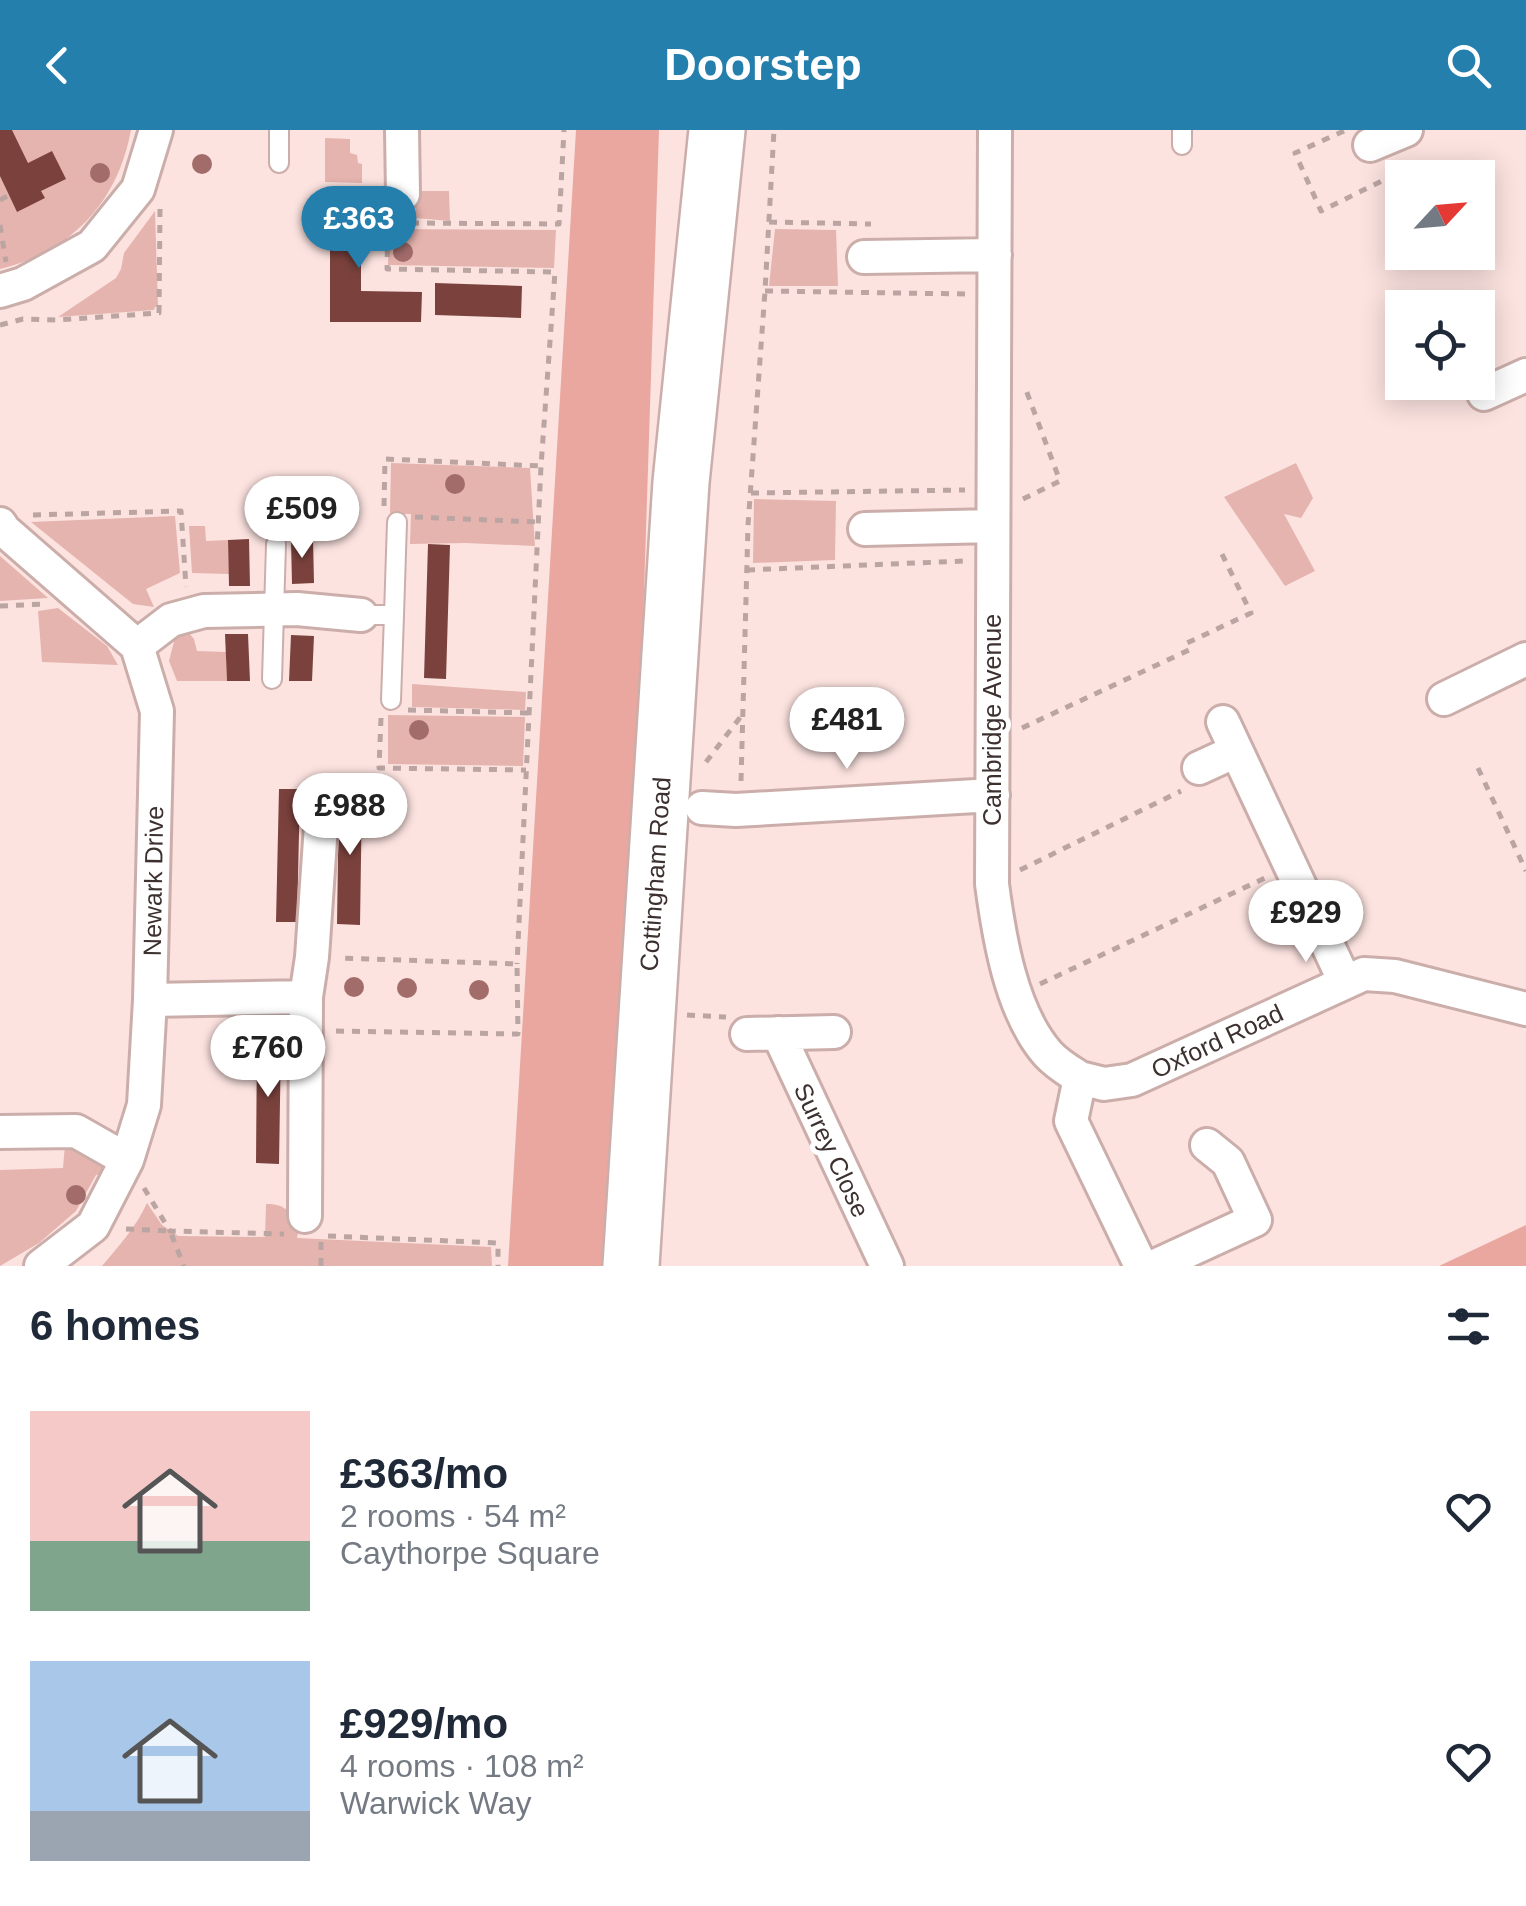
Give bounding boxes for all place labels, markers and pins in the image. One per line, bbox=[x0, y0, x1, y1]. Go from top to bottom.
pin: £363 bbox=[300, 186, 418, 271]
pin: £509 bbox=[243, 476, 361, 561]
pin: £481 bbox=[788, 687, 906, 772]
pin: £988 bbox=[291, 773, 409, 858]
pin: £929 bbox=[1247, 880, 1365, 965]
pin: £760 bbox=[209, 1015, 327, 1100]

